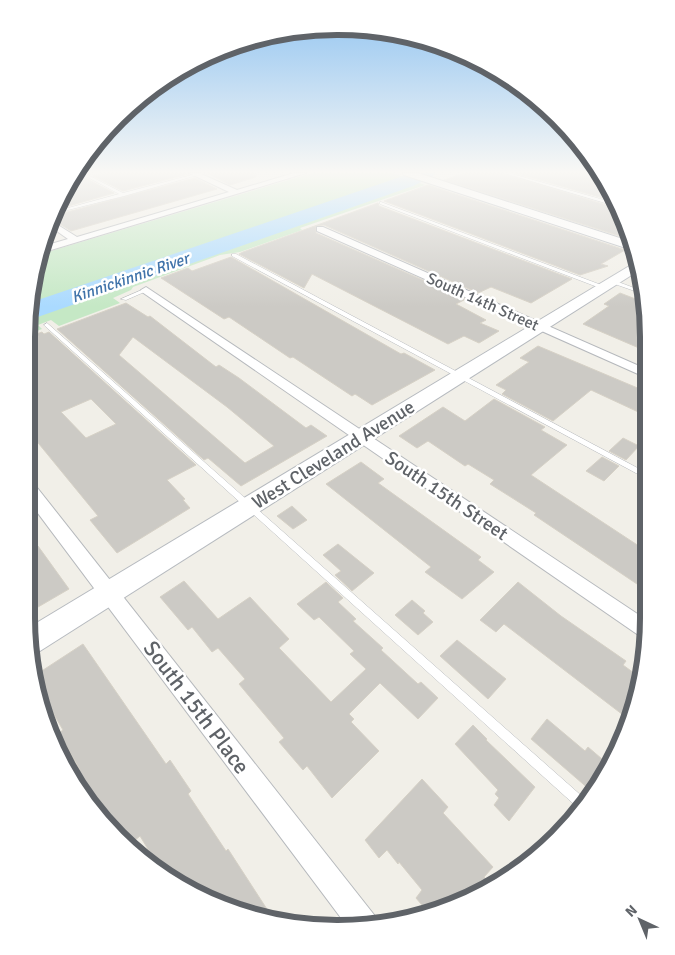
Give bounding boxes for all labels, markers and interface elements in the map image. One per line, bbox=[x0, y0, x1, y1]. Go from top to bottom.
water label: Kinnickinnic River bbox=[69, 248, 194, 307]
street label: South 14th Street bbox=[423, 268, 542, 336]
street label: West Cleveland Avenue bbox=[248, 395, 419, 515]
street label: South 15th Street bbox=[380, 446, 513, 546]
street label: South 15th Place bbox=[138, 635, 255, 779]
north arrow bbox=[615, 895, 665, 945]
text: N bbox=[622, 902, 641, 921]

